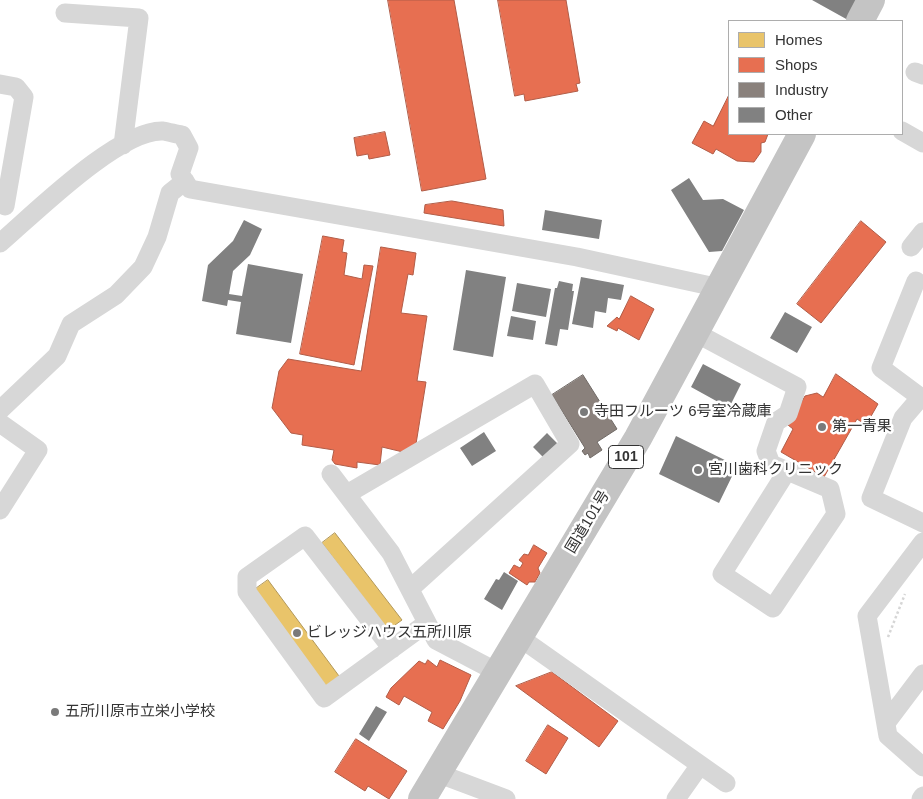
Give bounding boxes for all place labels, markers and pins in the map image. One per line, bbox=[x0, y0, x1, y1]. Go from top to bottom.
place label: 寺田フルーツ 6号室冷蔵庫 bbox=[594, 403, 772, 421]
marker: 寺田フルーツ 6号室冷蔵庫 bbox=[578, 406, 590, 418]
place label: 第一青果 bbox=[832, 418, 892, 436]
marker: 第一青果 bbox=[816, 421, 828, 433]
place label: 宮川歯科クリニック bbox=[708, 461, 843, 479]
marker: 宮川歯科クリニック bbox=[692, 464, 704, 476]
place label: ビレッジハウス五所川原 bbox=[307, 624, 472, 642]
marker: ビレッジハウス五所川原 bbox=[291, 627, 303, 639]
place label: 五所川原市立栄小学校 bbox=[65, 703, 215, 721]
marker: 五所川原市立栄小学校 bbox=[49, 706, 61, 718]

